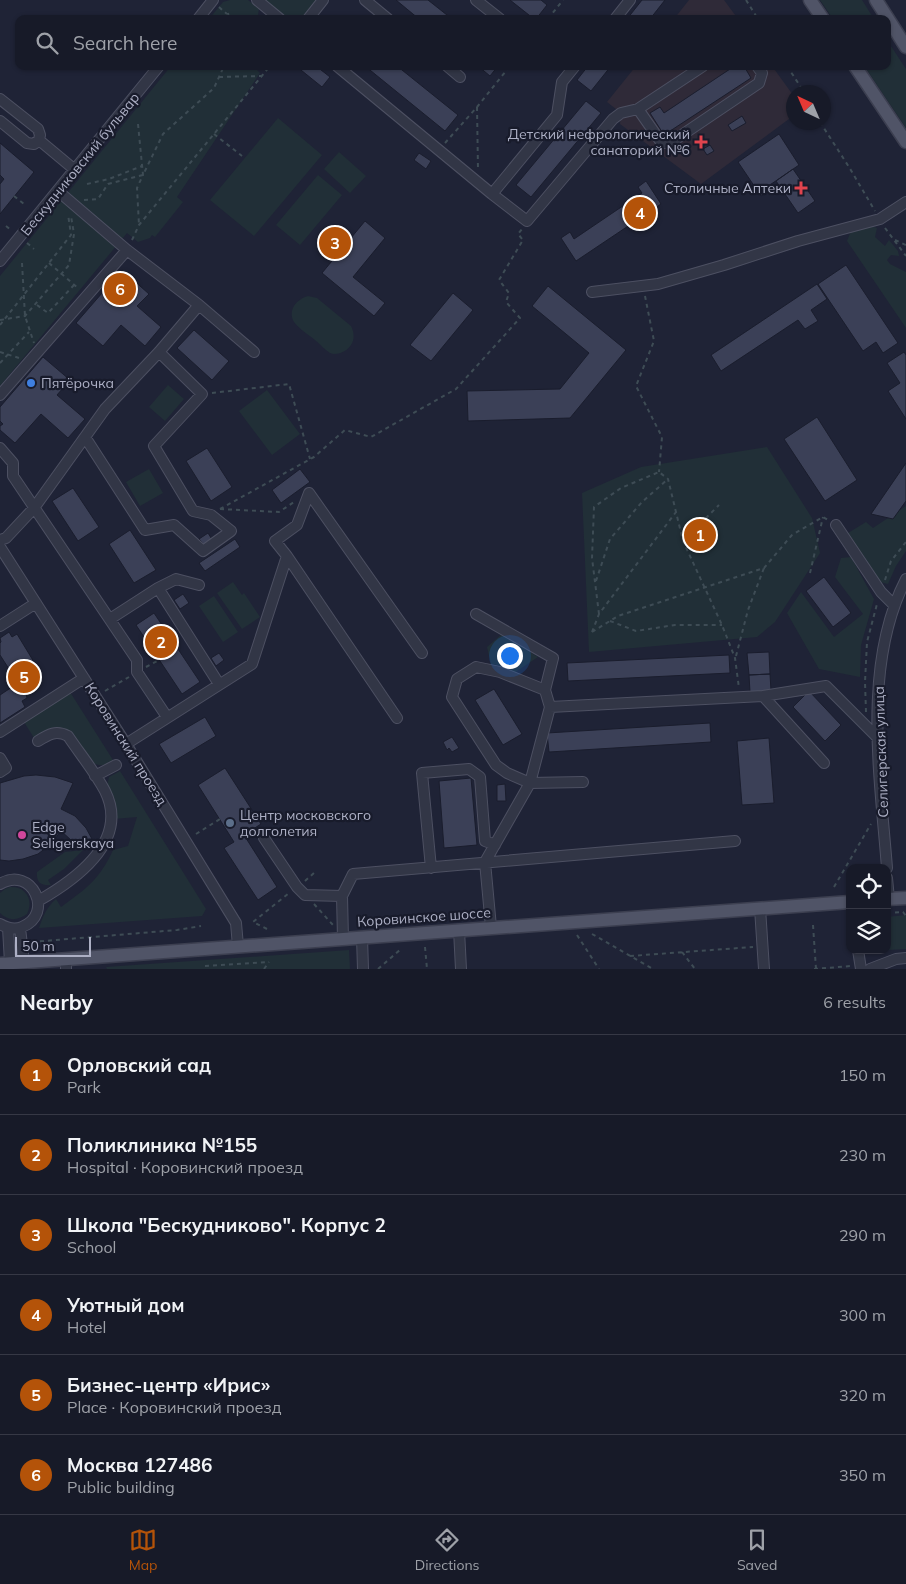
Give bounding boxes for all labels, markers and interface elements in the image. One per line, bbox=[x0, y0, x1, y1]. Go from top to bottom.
search box bbox=[15, 15, 891, 70]
icon: search bbox=[33, 29, 61, 57]
text: Search here bbox=[73, 31, 177, 55]
north arrow bbox=[786, 85, 831, 130]
street label: Бескудниковский бульвар bbox=[17, 89, 143, 239]
place label: Детский нефрологический санаторий №6 bbox=[508, 125, 690, 159]
marker: Детский нефрологический санаторий №6 bbox=[694, 135, 708, 149]
place label: Столичные Аптеки bbox=[664, 179, 791, 197]
marker: Столичные Аптеки bbox=[795, 182, 807, 194]
pin: 4 bbox=[624, 194, 656, 232]
pin: 3 bbox=[319, 224, 351, 262]
pin: 6 bbox=[104, 270, 136, 308]
place label: Пятёрочка bbox=[41, 374, 114, 392]
marker: Пятёрочка bbox=[25, 377, 37, 389]
pin: 1 bbox=[684, 516, 716, 554]
pin: 2 bbox=[145, 623, 177, 661]
your location bbox=[497, 643, 523, 669]
pin: 5 bbox=[8, 658, 40, 696]
street label: Коровинский проезд bbox=[81, 679, 171, 809]
street label: Селигерская улица bbox=[870, 686, 892, 818]
place label: Центр московского долголетия bbox=[240, 806, 371, 840]
marker: Центр московского долголетия bbox=[224, 817, 236, 829]
place label: Edge Seligerskaya bbox=[32, 818, 114, 852]
marker: Edge Seligerskaya bbox=[16, 829, 28, 841]
map controls bbox=[846, 864, 891, 954]
button: locate bbox=[846, 864, 891, 909]
street label: Коровинское шоссе bbox=[357, 903, 492, 931]
button: layers bbox=[846, 909, 891, 954]
scale bar bbox=[15, 934, 91, 957]
text: 50 m bbox=[22, 937, 55, 955]
text: Nearby bbox=[20, 989, 93, 1015]
text: 6 results bbox=[823, 992, 886, 1012]
text: Орловский сад bbox=[67, 1053, 211, 1077]
text: 1 bbox=[31, 1065, 41, 1085]
text: 150 m bbox=[839, 1065, 886, 1085]
text: Park bbox=[67, 1077, 101, 1097]
text: Поликлиника №155 bbox=[67, 1133, 257, 1157]
text: 2 bbox=[31, 1145, 41, 1165]
text: 230 m bbox=[839, 1145, 886, 1165]
text: Hospital · Коровинский проезд bbox=[67, 1157, 303, 1177]
text: Школа "Бескудниково". Корпус 2 bbox=[67, 1213, 386, 1237]
text: 3 bbox=[31, 1225, 41, 1245]
text: 290 m bbox=[839, 1225, 886, 1245]
text: School bbox=[67, 1237, 116, 1257]
text: Уютный дом bbox=[67, 1293, 184, 1317]
text: 4 bbox=[31, 1305, 41, 1325]
text: 300 m bbox=[839, 1305, 886, 1325]
text: Hotel bbox=[67, 1317, 106, 1337]
text: Бизнес-центр «Ирис» bbox=[67, 1373, 270, 1397]
text: 5 bbox=[31, 1385, 41, 1405]
text: 320 m bbox=[839, 1385, 886, 1405]
text: Place · Коровинский проезд bbox=[67, 1397, 281, 1417]
text: Москва 127486 bbox=[67, 1453, 212, 1477]
text: 6 bbox=[31, 1465, 41, 1485]
text: 350 m bbox=[839, 1465, 886, 1485]
text: Public building bbox=[67, 1477, 175, 1497]
tab: Map bbox=[129, 1526, 157, 1574]
tab: Directions bbox=[415, 1526, 480, 1574]
tab: Saved bbox=[737, 1526, 777, 1574]

